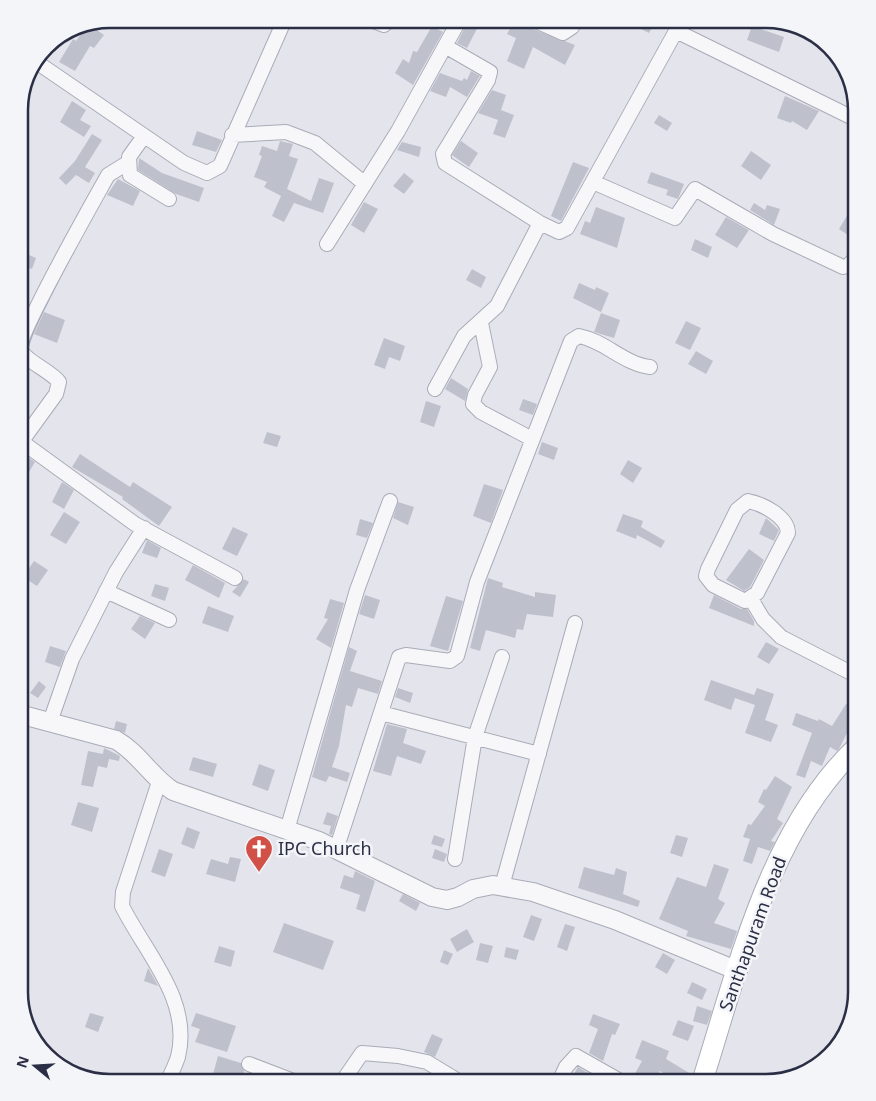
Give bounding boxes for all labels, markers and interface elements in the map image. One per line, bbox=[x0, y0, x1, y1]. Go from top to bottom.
church icon: IPC Church bbox=[244, 834, 274, 873]
place label: IPC Church bbox=[278, 836, 372, 860]
street label: Santhapuram Road bbox=[713, 853, 791, 1014]
north arrow bbox=[10, 1041, 60, 1091]
text: N bbox=[11, 1053, 33, 1070]

